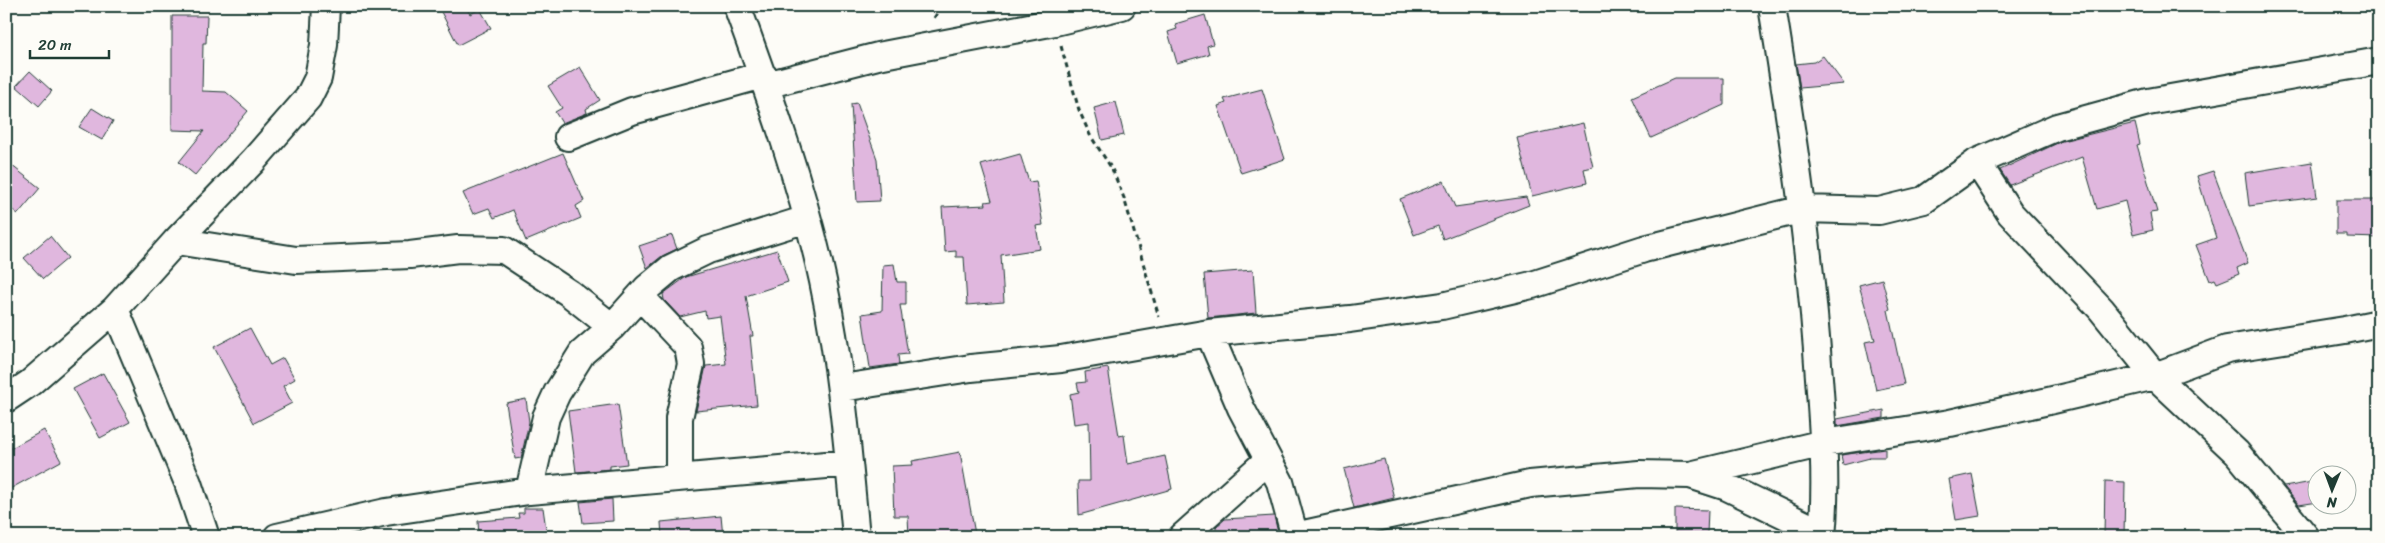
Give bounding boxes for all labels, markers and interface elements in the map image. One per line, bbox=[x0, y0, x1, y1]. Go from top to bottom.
scale bar bbox=[30, 28, 109, 60]
text: 20 m bbox=[38, 32, 72, 58]
north arrow bbox=[2308, 466, 2358, 516]
text: N bbox=[2326, 490, 2338, 515]

